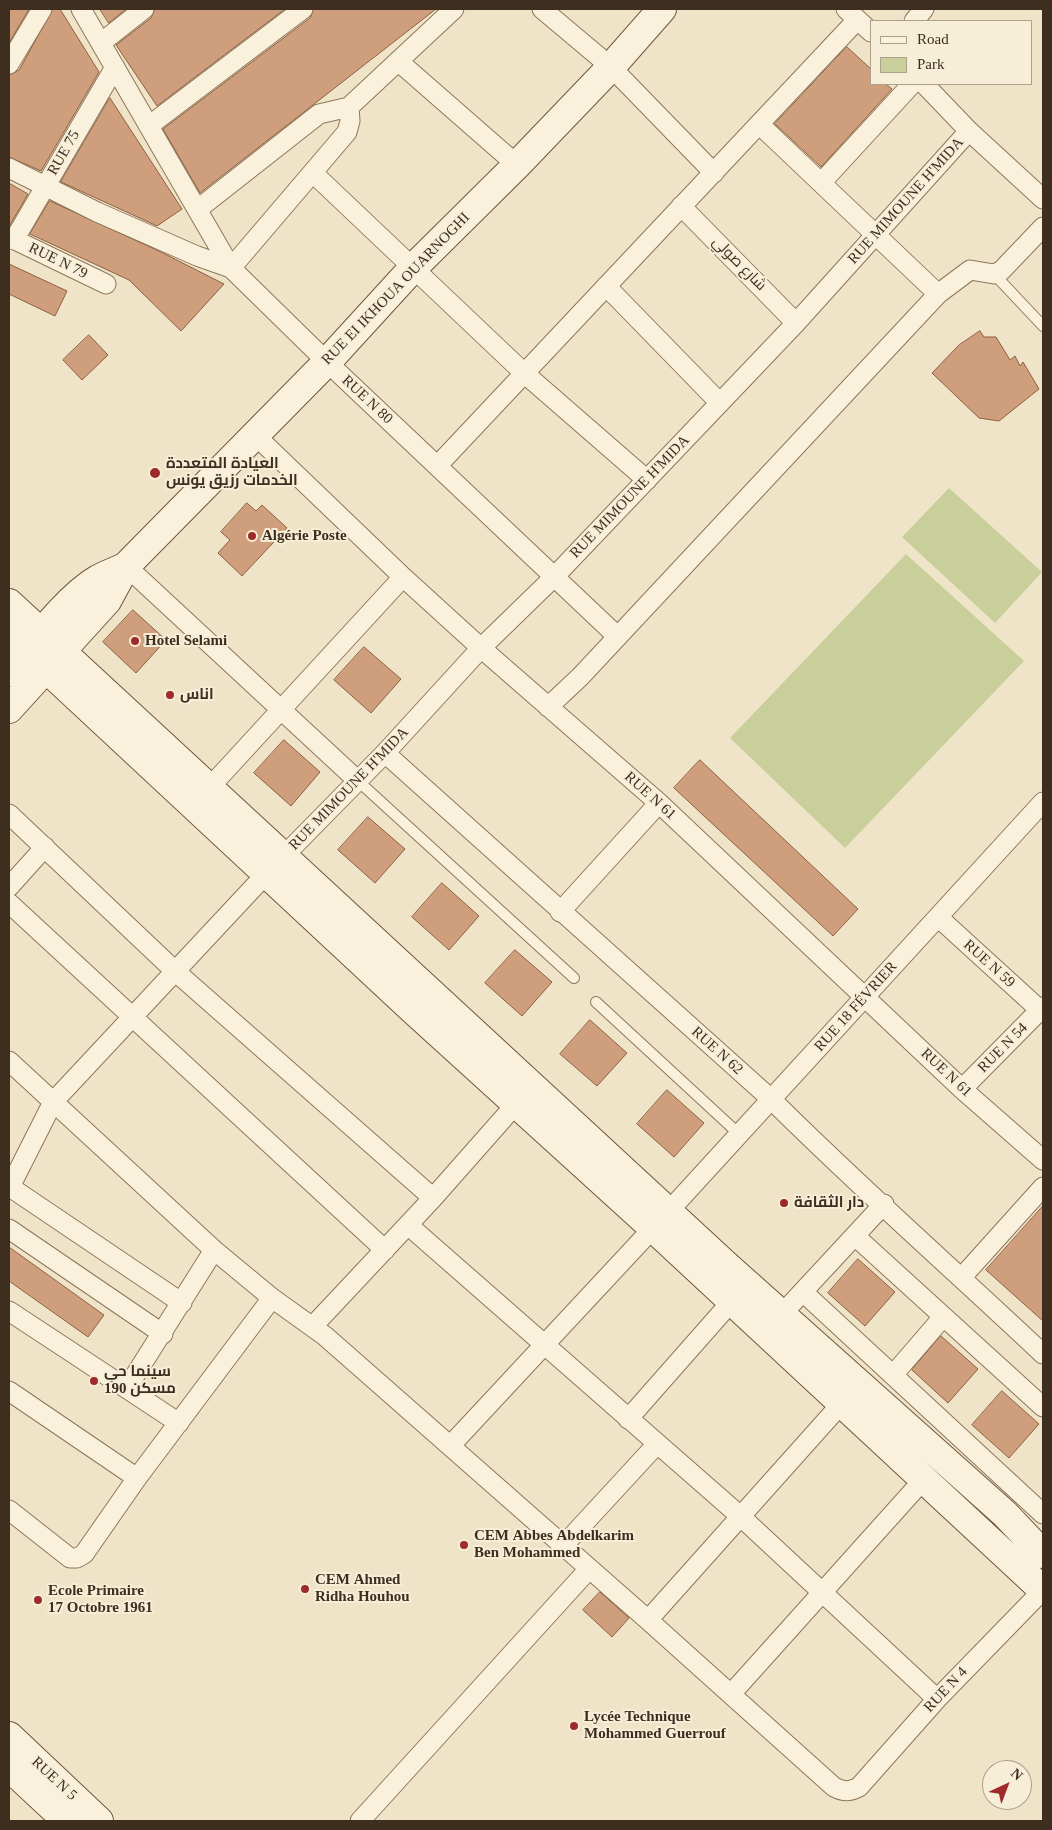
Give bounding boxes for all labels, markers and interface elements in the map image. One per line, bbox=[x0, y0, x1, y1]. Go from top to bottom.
legend bbox=[870, 20, 1032, 85]
text: Road bbox=[917, 31, 949, 47]
text: Park bbox=[917, 56, 945, 72]
street label: RUE 75 bbox=[44, 127, 84, 179]
street label: RUE MIMOUNE H'MIDA bbox=[844, 134, 968, 268]
street label: RUE EI IKHOUA OUARNOGHI bbox=[318, 209, 474, 369]
street label: شارع صولي bbox=[708, 233, 770, 295]
street label: RUE N 79 bbox=[26, 239, 90, 283]
street label: RUE N 80 bbox=[338, 372, 396, 428]
street label: RUE MIMOUNE H'MIDA bbox=[566, 432, 694, 562]
place label: العيادة المتعددة الخدمات رزيق يونس bbox=[166, 455, 298, 490]
marker: العيادة المتعددة الخدمات رزيق يونس bbox=[148, 466, 162, 480]
place label: Algérie Poste bbox=[262, 527, 347, 545]
marker: Algérie Poste bbox=[246, 530, 258, 542]
place label: Hotel Selami bbox=[145, 632, 227, 650]
marker: Hotel Selami bbox=[129, 635, 141, 647]
place label: اناس bbox=[180, 686, 214, 704]
marker: اناس bbox=[164, 689, 176, 701]
street label: RUE MIMOUNE H'MIDA bbox=[285, 724, 413, 854]
street label: RUE N 61 bbox=[620, 768, 680, 824]
street label: RUE N 59 bbox=[959, 936, 1019, 992]
street label: RUE 18 FÉVRIER bbox=[811, 958, 901, 1056]
street label: RUE N 54 bbox=[974, 1019, 1032, 1077]
street label: RUE N 62 bbox=[687, 1023, 747, 1079]
street label: RUE N 61 bbox=[917, 1045, 975, 1101]
place label: دار الثقافة bbox=[794, 1194, 864, 1212]
marker: دار الثقافة bbox=[778, 1197, 790, 1209]
place label: سينما حي 190 مسكن bbox=[104, 1363, 176, 1398]
marker: سينما حي 190 مسكن bbox=[88, 1375, 100, 1387]
place label: CEM Abbes Abdelkarim Ben Mohammed bbox=[474, 1527, 634, 1562]
marker: CEM Abbes Abdelkarim Ben Mohammed bbox=[458, 1539, 470, 1551]
place label: CEM Ahmed Ridha Houhou bbox=[315, 1571, 410, 1606]
place label: Ecole Primaire 17 Octobre 1961 bbox=[48, 1582, 153, 1617]
marker: CEM Ahmed Ridha Houhou bbox=[299, 1583, 311, 1595]
marker: Ecole Primaire 17 Octobre 1961 bbox=[32, 1594, 44, 1606]
street label: RUE N 4 bbox=[920, 1663, 972, 1717]
place label: Lycée Technique Mohammed Guerrouf bbox=[584, 1708, 726, 1743]
marker: Lycée Technique Mohammed Guerrouf bbox=[568, 1720, 580, 1732]
street label: RUE N 5 bbox=[27, 1753, 81, 1805]
north arrow bbox=[982, 1760, 1032, 1810]
text: N bbox=[1008, 1765, 1026, 1783]

